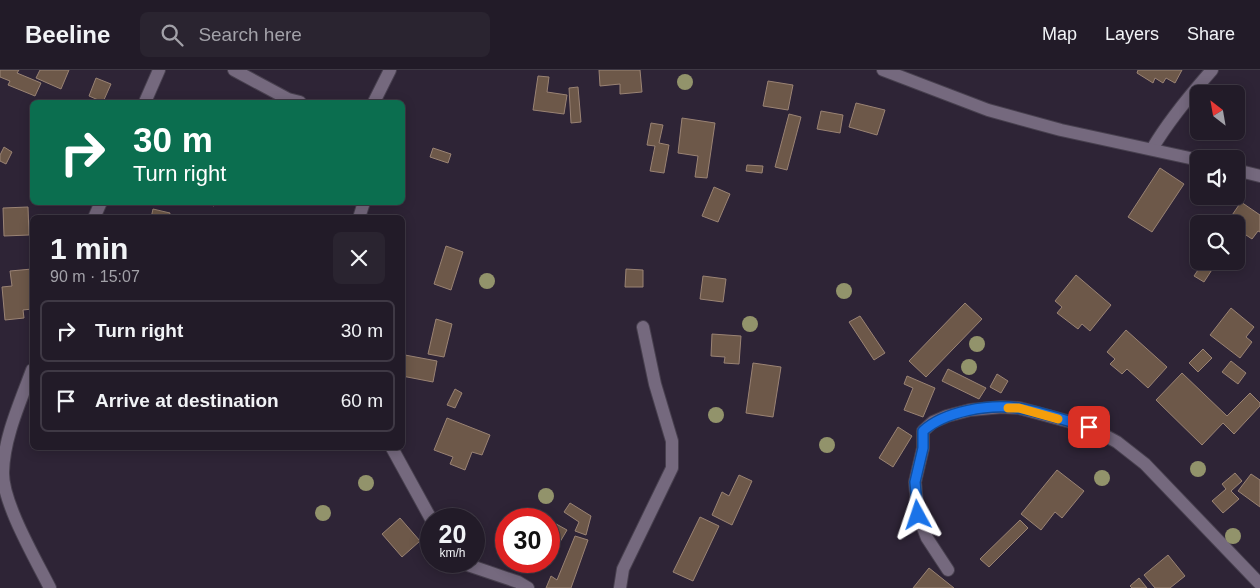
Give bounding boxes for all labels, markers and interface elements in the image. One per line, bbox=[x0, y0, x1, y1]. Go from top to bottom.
search box bbox=[140, 12, 490, 57]
text: Beeline bbox=[25, 21, 110, 48]
icon: search bbox=[158, 21, 186, 49]
text: Search here bbox=[198, 24, 302, 45]
text: Map bbox=[1042, 24, 1077, 44]
text: Layers bbox=[1105, 24, 1159, 44]
text: Share bbox=[1187, 24, 1235, 44]
north arrow bbox=[1190, 85, 1245, 140]
map controls bbox=[1190, 85, 1245, 270]
icon: right bbox=[50, 120, 115, 185]
text: 30 m bbox=[133, 120, 213, 159]
button: sound bbox=[1190, 150, 1245, 205]
text: Turn right bbox=[133, 161, 226, 186]
button: search bbox=[1190, 215, 1245, 270]
text: 1 min bbox=[50, 232, 128, 265]
button: close bbox=[333, 232, 385, 284]
text: 90 m · 15:07 bbox=[50, 268, 140, 285]
icon: right bbox=[52, 317, 80, 345]
text: Turn right bbox=[95, 320, 183, 341]
text: 30 m bbox=[341, 320, 383, 341]
icon: arrive bbox=[52, 387, 80, 415]
text: Arrive at destination bbox=[95, 390, 279, 411]
text: 60 m bbox=[341, 390, 383, 411]
pin bbox=[1068, 406, 1110, 448]
icon: arrive bbox=[1075, 413, 1103, 441]
position arrow bbox=[891, 488, 943, 540]
speed limit sign: 30 bbox=[495, 508, 560, 573]
text: 20 bbox=[439, 520, 466, 548]
text: km/h bbox=[439, 546, 466, 560]

